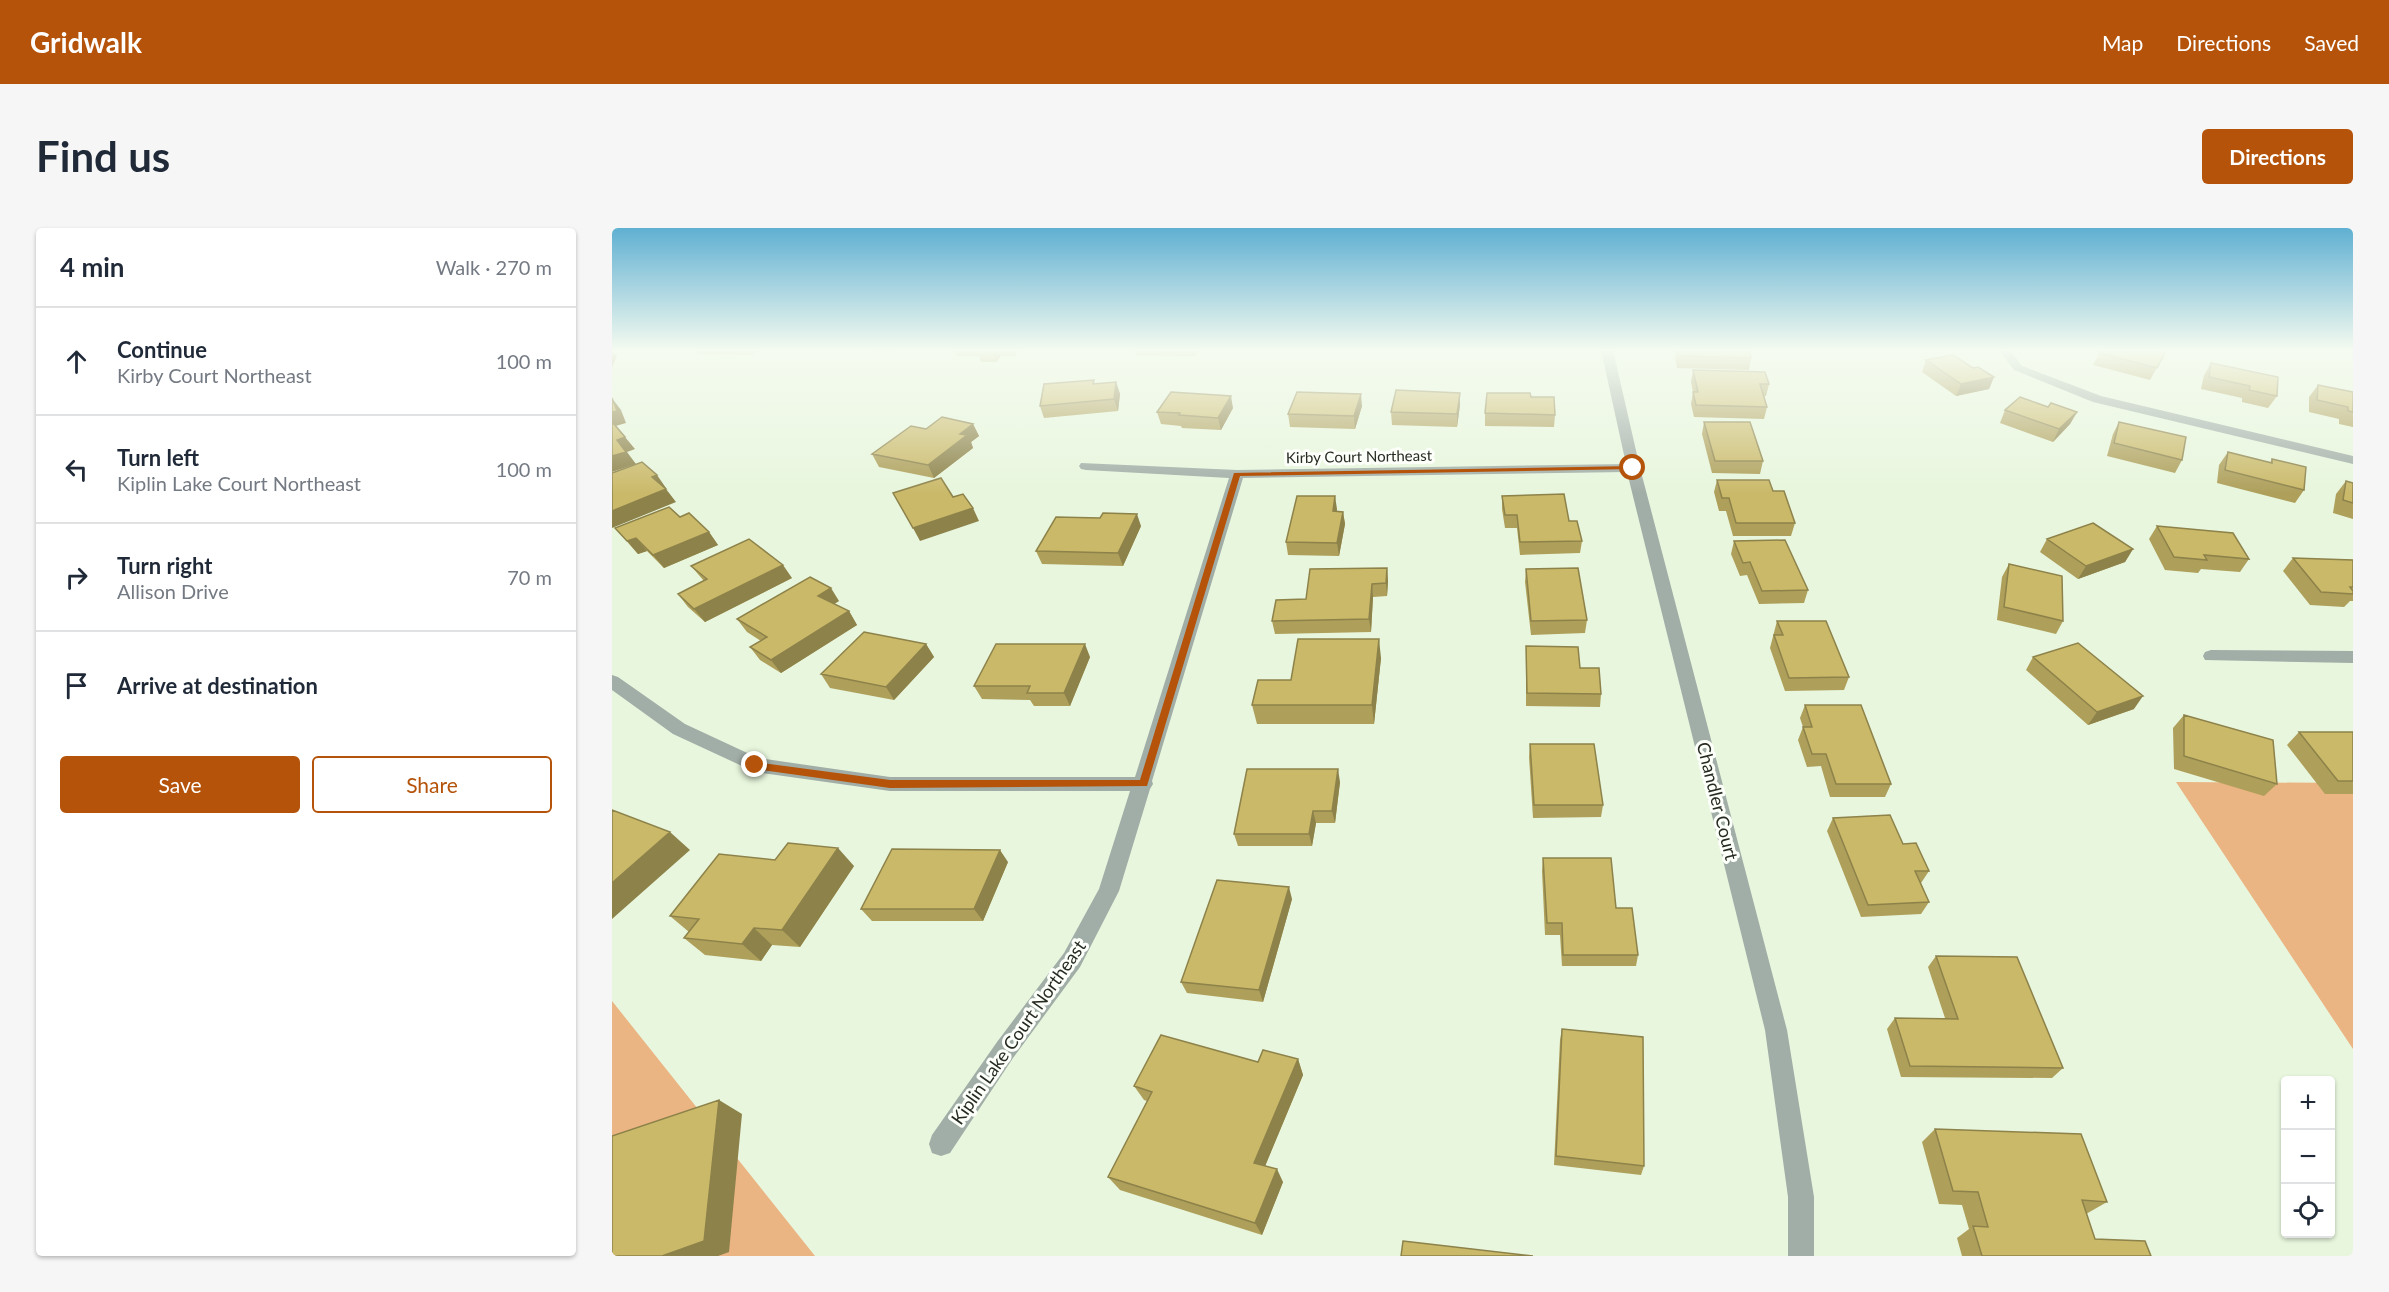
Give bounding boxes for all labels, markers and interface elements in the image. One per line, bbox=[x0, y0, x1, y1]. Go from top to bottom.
text: Gridwalk bbox=[30, 25, 142, 59]
text: Map bbox=[2102, 30, 2143, 55]
text: Directions bbox=[2176, 30, 2271, 55]
text: Saved bbox=[2304, 30, 2359, 55]
button: Directions bbox=[2202, 129, 2353, 184]
text: Find us bbox=[36, 131, 170, 181]
text: 4 min bbox=[60, 251, 124, 283]
text: Walk · 270 m bbox=[436, 255, 552, 279]
text: Continue bbox=[117, 336, 207, 363]
icon: ahead bbox=[60, 345, 93, 378]
text: 100 m bbox=[496, 349, 552, 373]
text: Kirby Court Northeast bbox=[117, 363, 312, 387]
text: Turn left bbox=[117, 444, 199, 471]
street label: Kirby Court Northeast bbox=[1286, 446, 1433, 466]
icon: left bbox=[60, 453, 93, 486]
route start bbox=[1619, 454, 1645, 480]
text: 100 m bbox=[496, 457, 552, 481]
text: Kiplin Lake Court Northeast bbox=[117, 471, 361, 495]
text: Turn right bbox=[117, 552, 212, 579]
icon: right bbox=[60, 561, 93, 594]
text: 70 m bbox=[507, 565, 552, 589]
text: Allison Drive bbox=[117, 579, 229, 603]
icon: arrive bbox=[60, 669, 93, 702]
text: Arrive at destination bbox=[117, 672, 318, 699]
street label: Chandler Court bbox=[1693, 740, 1743, 863]
route end bbox=[741, 751, 767, 777]
button: Save bbox=[60, 756, 300, 813]
button: Share bbox=[312, 756, 552, 813]
street label: Kiplin Lake Court Northeast bbox=[946, 935, 1090, 1128]
map controls bbox=[2281, 1076, 2335, 1238]
button: + bbox=[2281, 1076, 2335, 1130]
button: − bbox=[2281, 1130, 2335, 1184]
button: locate bbox=[2281, 1184, 2335, 1238]

